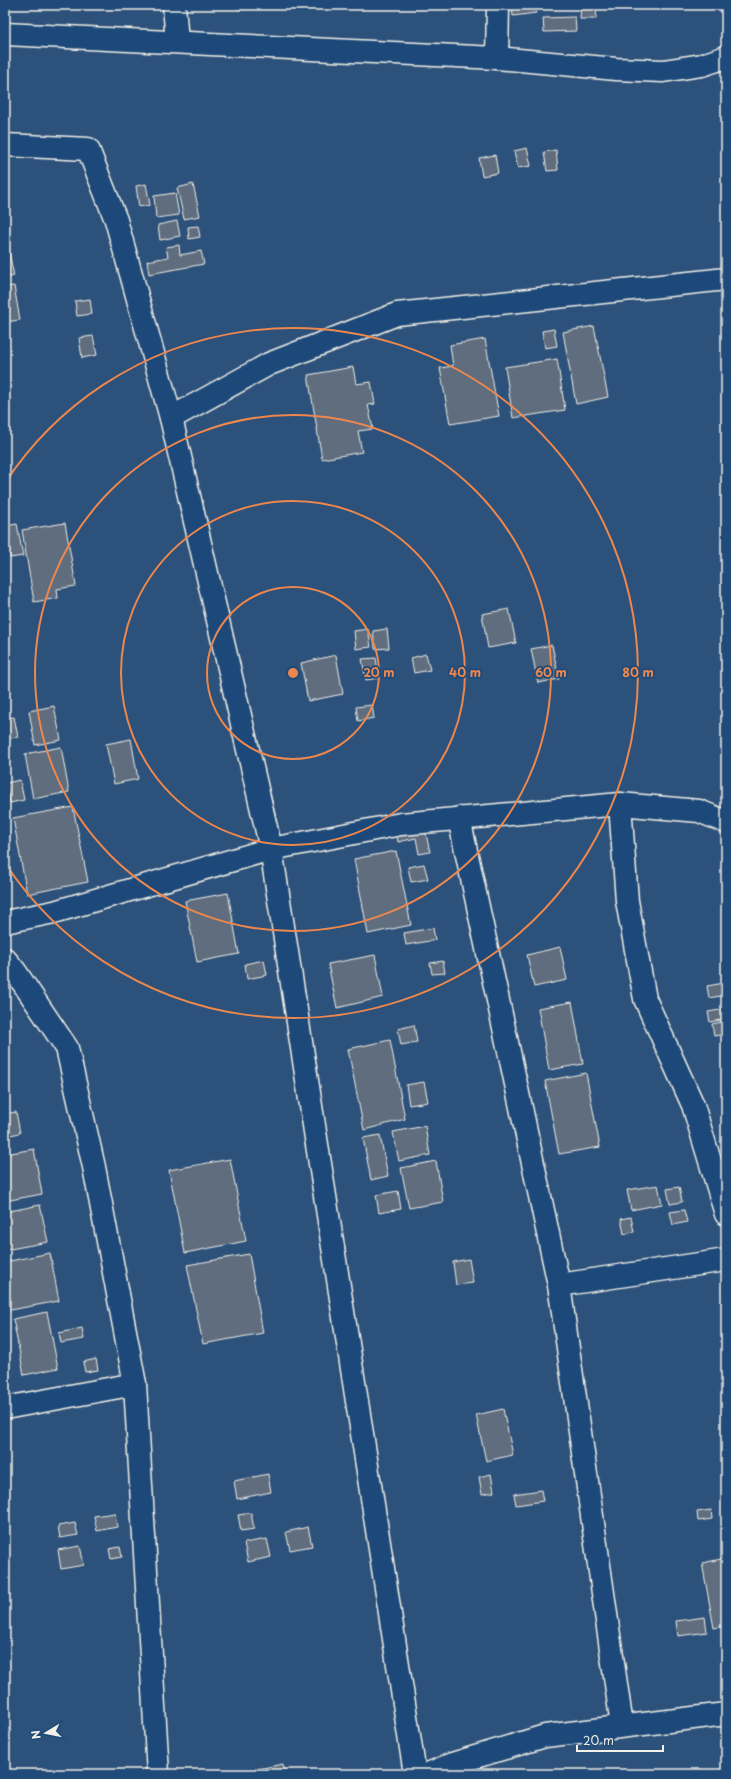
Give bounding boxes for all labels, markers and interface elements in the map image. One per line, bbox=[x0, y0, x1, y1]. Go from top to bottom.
text: 20 m bbox=[363, 663, 395, 681]
text: 40 m bbox=[449, 663, 481, 681]
text: 60 m bbox=[535, 663, 567, 681]
text: 80 m bbox=[622, 663, 654, 681]
centre of rings bbox=[286, 666, 300, 680]
north arrow bbox=[26, 1713, 66, 1753]
scale bar bbox=[577, 1727, 663, 1753]
text: N bbox=[26, 1729, 45, 1741]
text: 20 m bbox=[583, 1731, 614, 1749]

